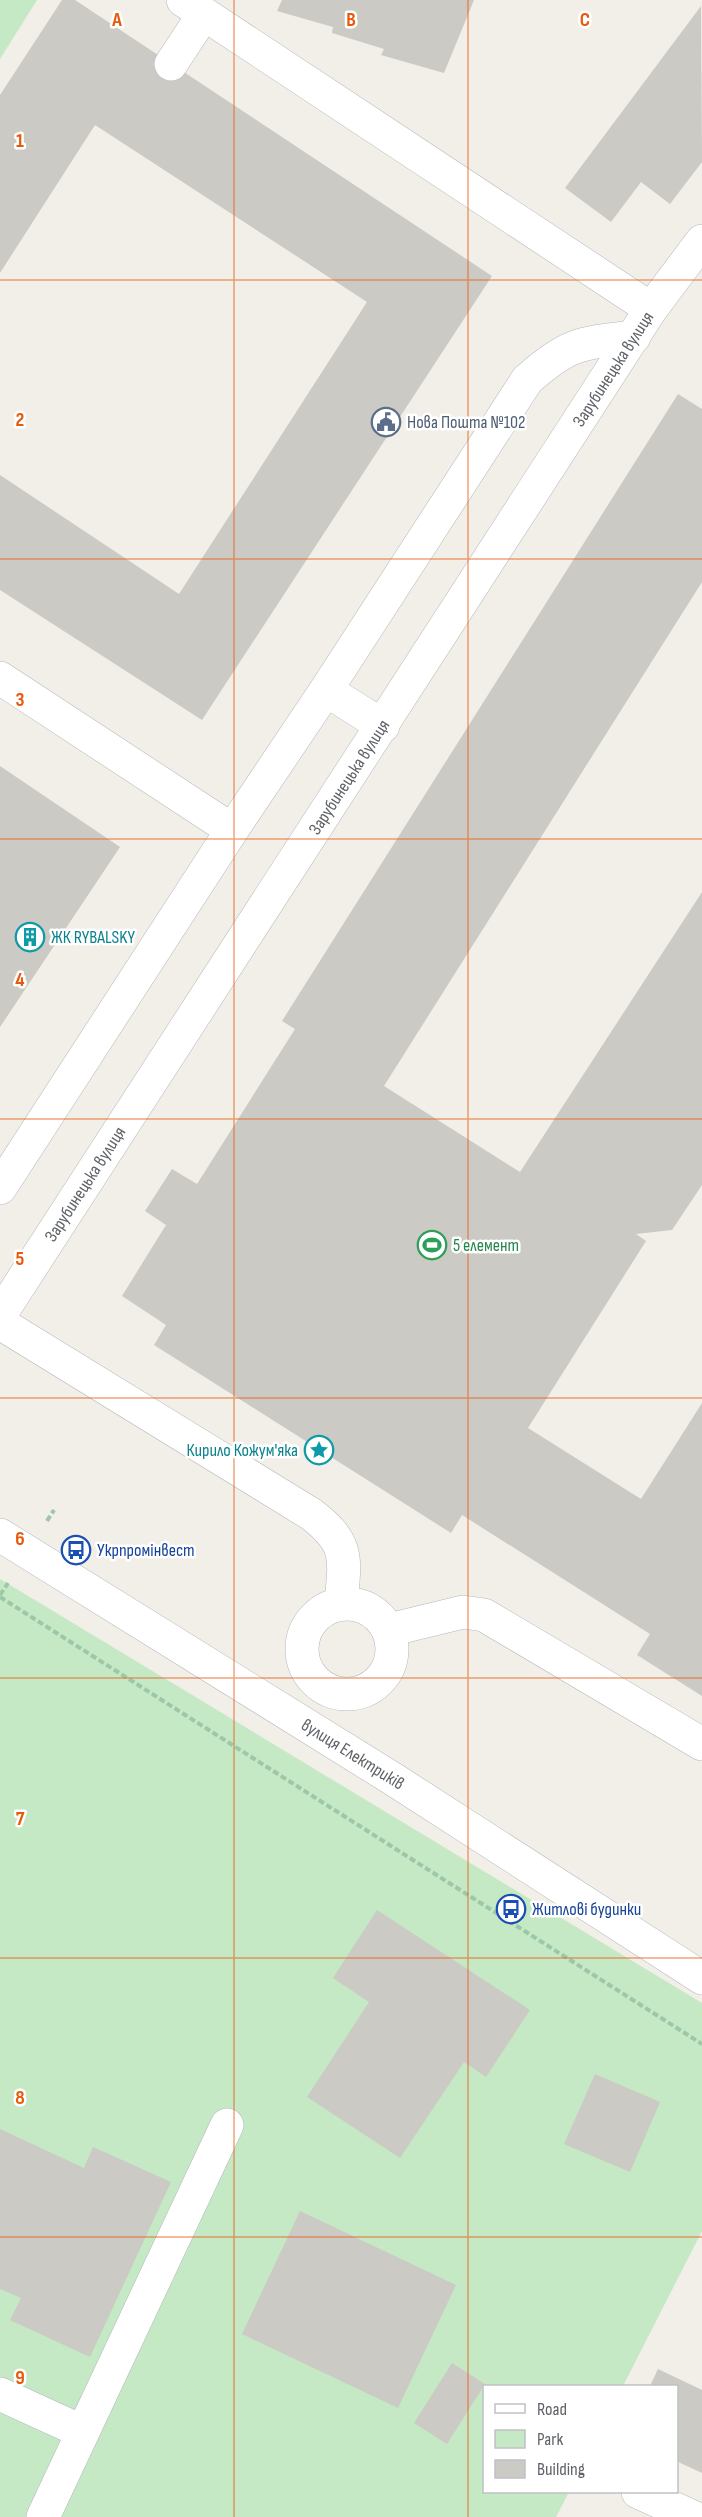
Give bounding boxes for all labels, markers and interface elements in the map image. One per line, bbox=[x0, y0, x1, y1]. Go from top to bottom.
text: A bbox=[111, 8, 122, 32]
text: B bbox=[346, 8, 356, 32]
text: C bbox=[580, 8, 590, 32]
text: 1 bbox=[16, 129, 24, 153]
street label: Зарубинецька вулиця bbox=[568, 308, 658, 431]
public building icon: Нова Пошта №102 bbox=[370, 406, 402, 438]
text: 2 bbox=[16, 408, 24, 432]
place label: Нова Пошта №102 bbox=[407, 412, 526, 433]
text: 3 bbox=[16, 688, 25, 712]
street label: Зарубинецька вулиця bbox=[304, 716, 394, 839]
building icon: ЖК RYBALSKY bbox=[14, 921, 46, 953]
place label: ЖК RYBALSKY bbox=[51, 927, 135, 948]
text: 4 bbox=[15, 968, 25, 992]
street label: Зарубинецька вулиця bbox=[40, 1123, 130, 1246]
sports icon: 5 елемент bbox=[416, 1229, 448, 1261]
place label: 5 елемент bbox=[453, 1235, 519, 1256]
text: 5 bbox=[16, 1247, 25, 1271]
place icon: Кирило Кожум'яка bbox=[303, 1434, 335, 1466]
place label: Кирило Кожум'яка bbox=[186, 1440, 298, 1461]
text: 6 bbox=[15, 1527, 25, 1551]
bus stop icon: Укрпромінвест bbox=[60, 1534, 92, 1566]
place label: Укрпромінвест bbox=[97, 1540, 195, 1561]
street label: вулиця Електриків bbox=[297, 1714, 408, 1794]
text: 7 bbox=[16, 1807, 25, 1831]
bus stop icon: Житлові будинки bbox=[495, 1893, 527, 1925]
place label: Житлові будинки bbox=[532, 1899, 641, 1920]
text: 8 bbox=[15, 2086, 25, 2110]
text: 9 bbox=[15, 2366, 25, 2390]
legend bbox=[483, 2385, 678, 2493]
text: Road bbox=[537, 2399, 567, 2420]
text: Park bbox=[537, 2429, 563, 2450]
text: Building bbox=[537, 2459, 585, 2480]

